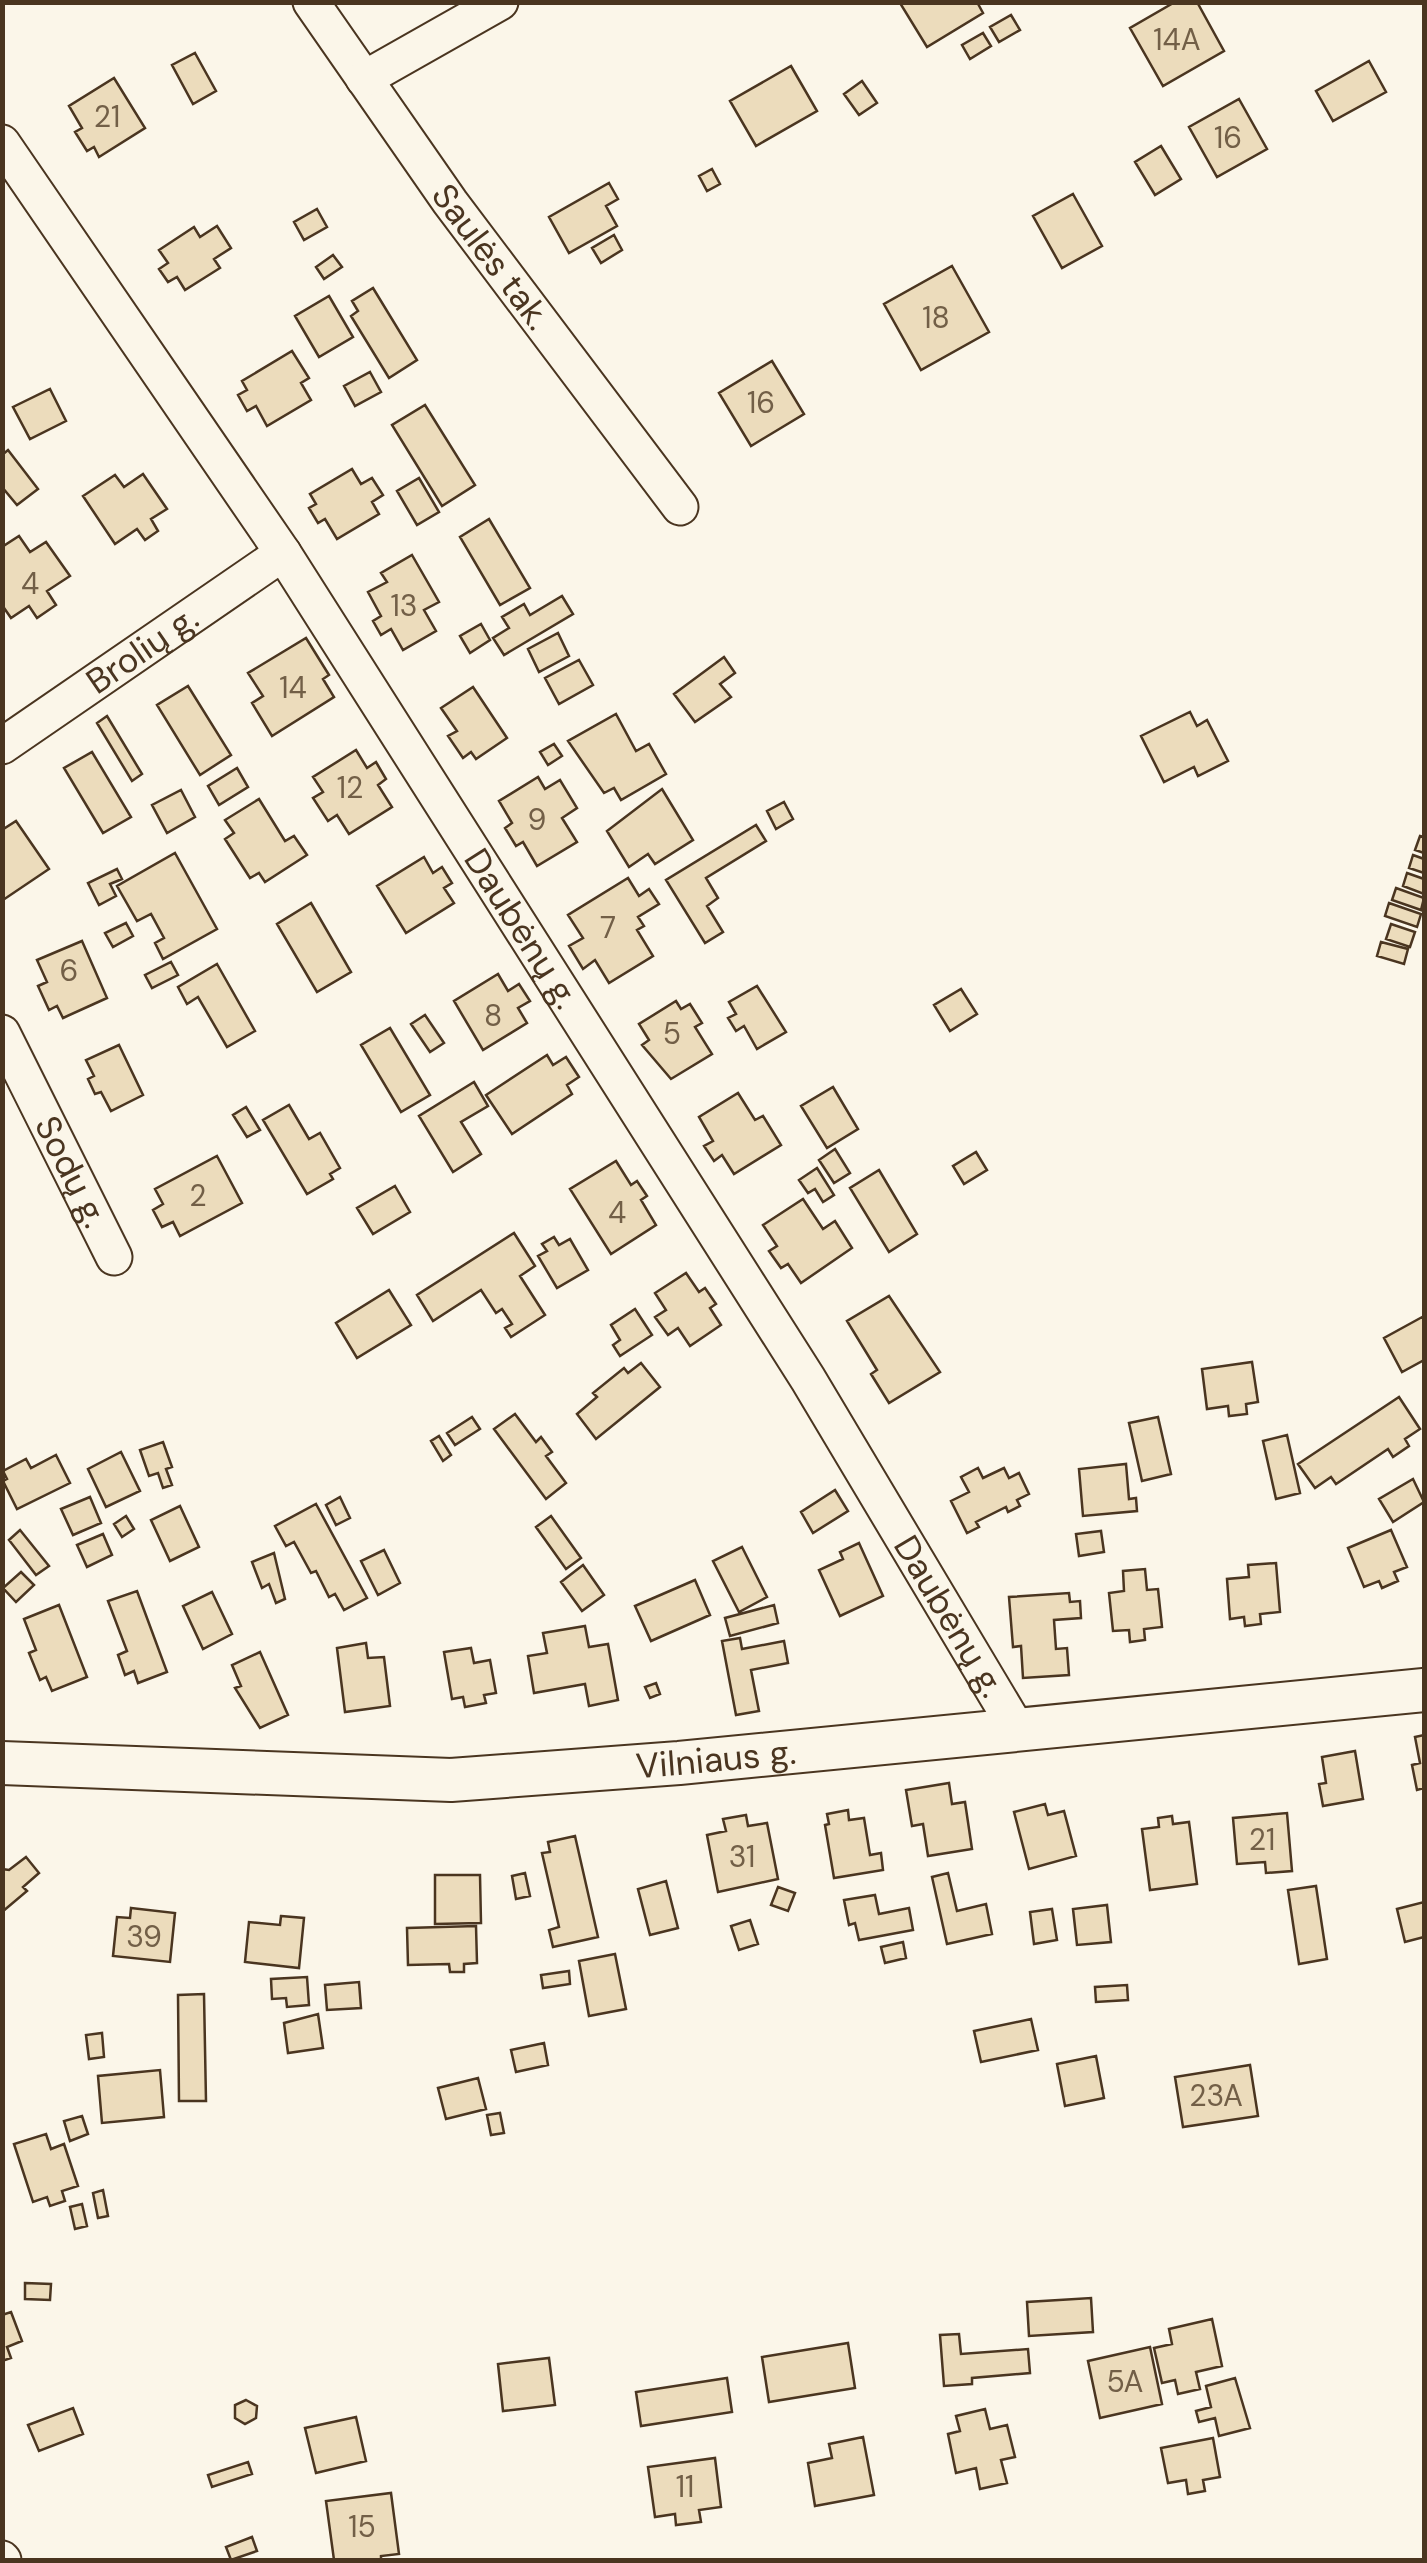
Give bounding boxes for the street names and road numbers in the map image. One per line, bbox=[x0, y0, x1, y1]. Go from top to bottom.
street label: Saulės tak. bbox=[421, 175, 561, 339]
street label: Brolių g. bbox=[77, 595, 207, 704]
street label: Daubėnų g. bbox=[454, 840, 590, 1017]
street label: Sodų g. bbox=[24, 1108, 118, 1235]
street label: Daubėnų g. bbox=[883, 1527, 1016, 1706]
street label: Vilniaus g. bbox=[634, 1729, 798, 1789]

